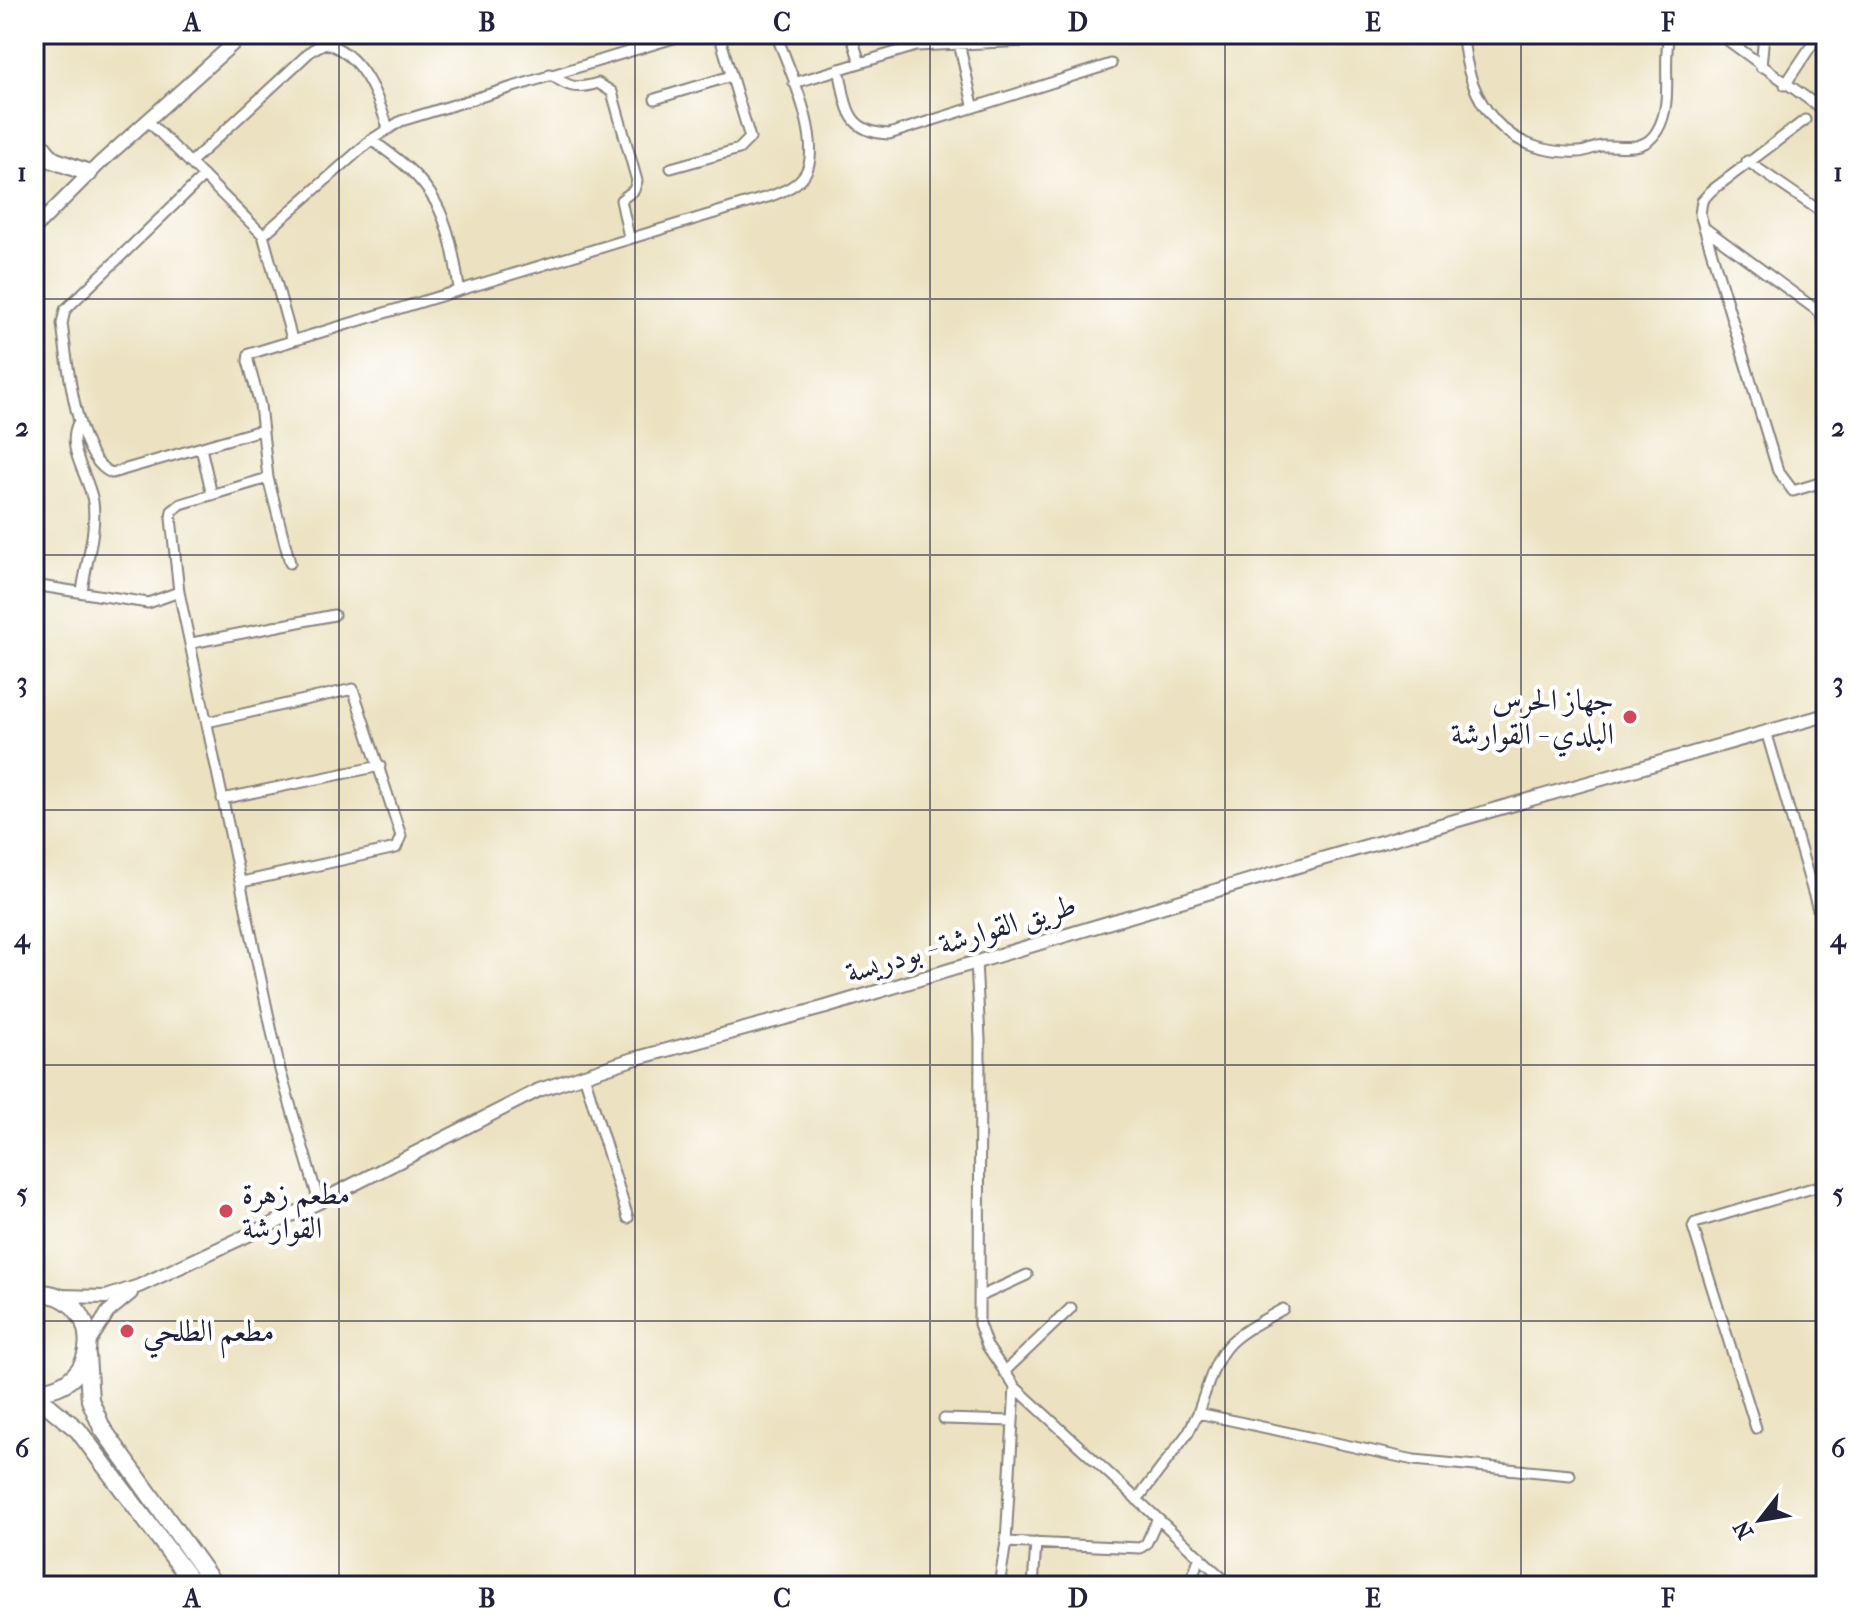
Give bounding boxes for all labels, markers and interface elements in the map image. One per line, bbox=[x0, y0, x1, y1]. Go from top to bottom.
text: A bbox=[182, 7, 202, 38]
text: B bbox=[479, 7, 496, 38]
text: C bbox=[773, 7, 791, 38]
text: D bbox=[1068, 7, 1088, 38]
text: E bbox=[1365, 7, 1381, 38]
text: F bbox=[1660, 7, 1675, 38]
text: 1 bbox=[17, 157, 27, 188]
text: 1 bbox=[1833, 157, 1843, 188]
text: 2 bbox=[15, 412, 29, 443]
text: 2 bbox=[1831, 412, 1845, 443]
text: 3 bbox=[17, 667, 27, 698]
text: 3 bbox=[1833, 667, 1843, 698]
place label: جهاز الحرس البلدي - القوارشة bbox=[1451, 683, 1614, 758]
marker: جهاز الحرس البلدي - القوارشة bbox=[1621, 708, 1639, 726]
street label: طريق القوارشة - بودريسة bbox=[842, 887, 1081, 992]
text: 4 bbox=[13, 923, 31, 955]
text: 4 bbox=[1829, 923, 1847, 955]
place label: مطعم زهرة القوارشة bbox=[242, 1177, 350, 1247]
text: 5 bbox=[16, 1178, 28, 1209]
text: 5 bbox=[1832, 1178, 1844, 1209]
marker: مطعم زهرة القوارشة bbox=[217, 1202, 235, 1220]
place label: مطعم الطلحي bbox=[143, 1314, 274, 1359]
marker: مطعم الطلحي bbox=[118, 1322, 136, 1340]
text: 6 bbox=[15, 1433, 30, 1464]
text: 6 bbox=[1831, 1433, 1846, 1464]
north arrow bbox=[1720, 1480, 1800, 1560]
text: N bbox=[1728, 1516, 1759, 1544]
text: A bbox=[182, 1583, 202, 1614]
text: B bbox=[479, 1583, 496, 1614]
text: C bbox=[773, 1583, 791, 1614]
text: D bbox=[1068, 1583, 1088, 1614]
text: E bbox=[1365, 1583, 1381, 1614]
text: F bbox=[1660, 1583, 1675, 1614]

